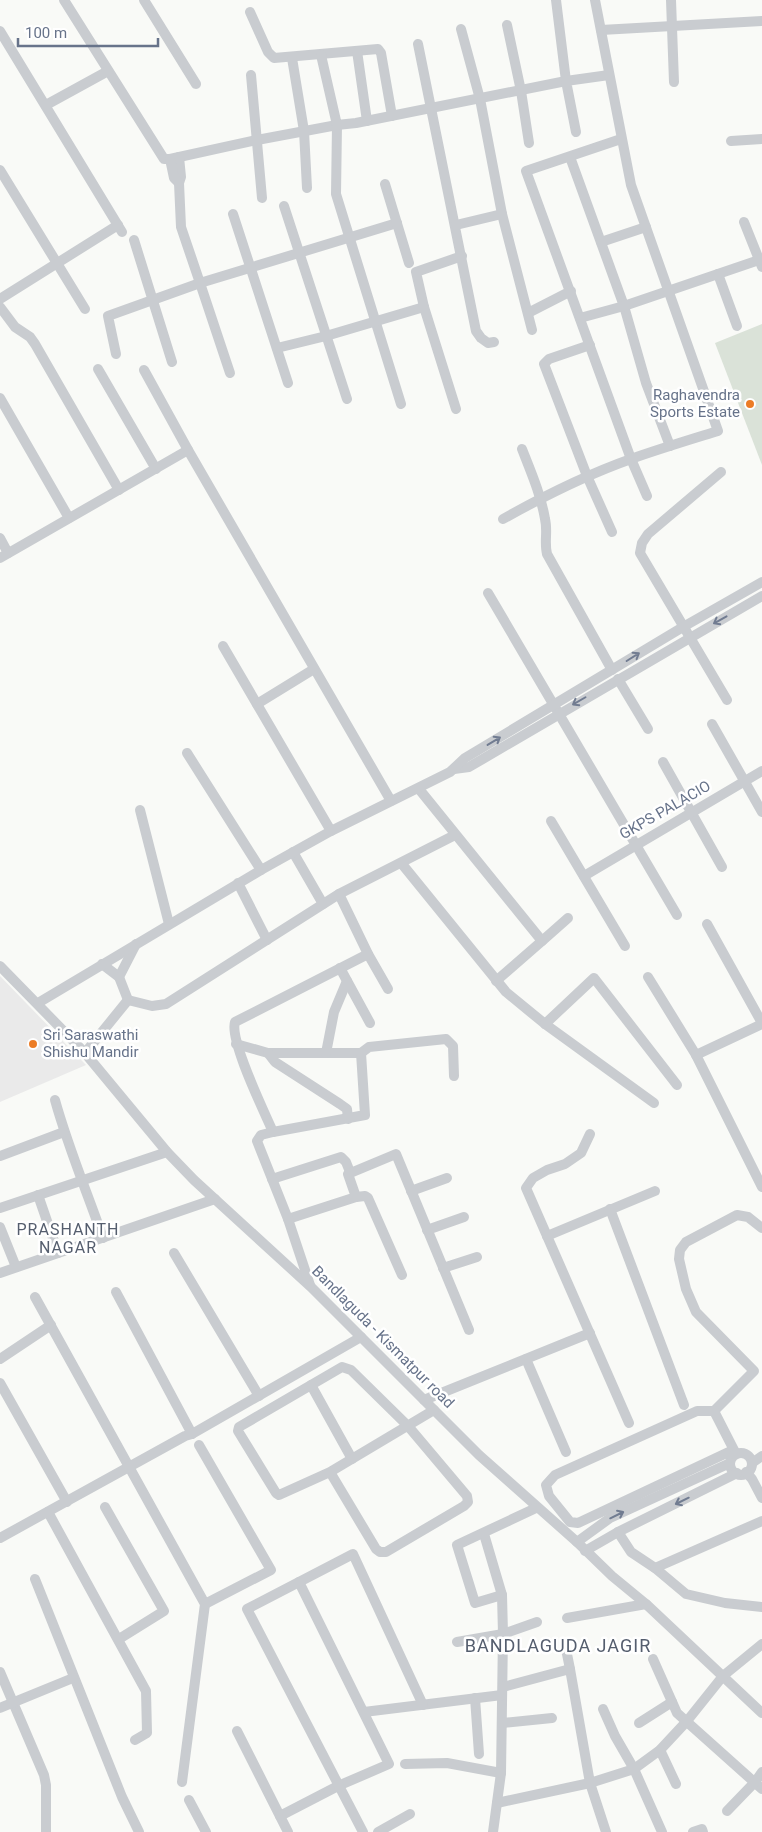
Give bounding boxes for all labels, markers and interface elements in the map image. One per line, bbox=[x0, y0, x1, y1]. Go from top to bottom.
scale bar bbox=[18, 15, 158, 47]
text: 100 m bbox=[25, 24, 67, 42]
place label: Raghavendra Sports Estate bbox=[650, 386, 740, 421]
marker: Raghavendra Sports Estate bbox=[744, 398, 756, 410]
one-way arrow bbox=[713, 615, 727, 625]
one-way arrow bbox=[626, 652, 640, 662]
one-way arrow bbox=[573, 697, 587, 707]
one-way arrow bbox=[487, 736, 501, 746]
street label: GKPS PALACIO bbox=[616, 777, 714, 843]
place label: Sri Saraswathi Shishu Mandir bbox=[43, 1026, 139, 1061]
marker: Sri Saraswathi Shishu Mandir bbox=[27, 1038, 39, 1050]
district label: PRASHANTH NAGAR bbox=[16, 1220, 120, 1257]
street label: Bandlaguda - Kismatpur road bbox=[308, 1262, 458, 1412]
one-way arrow bbox=[675, 1496, 690, 1506]
one-way arrow bbox=[609, 1510, 624, 1519]
district label: BANDLAGUDA JAGIR bbox=[465, 1635, 651, 1656]

